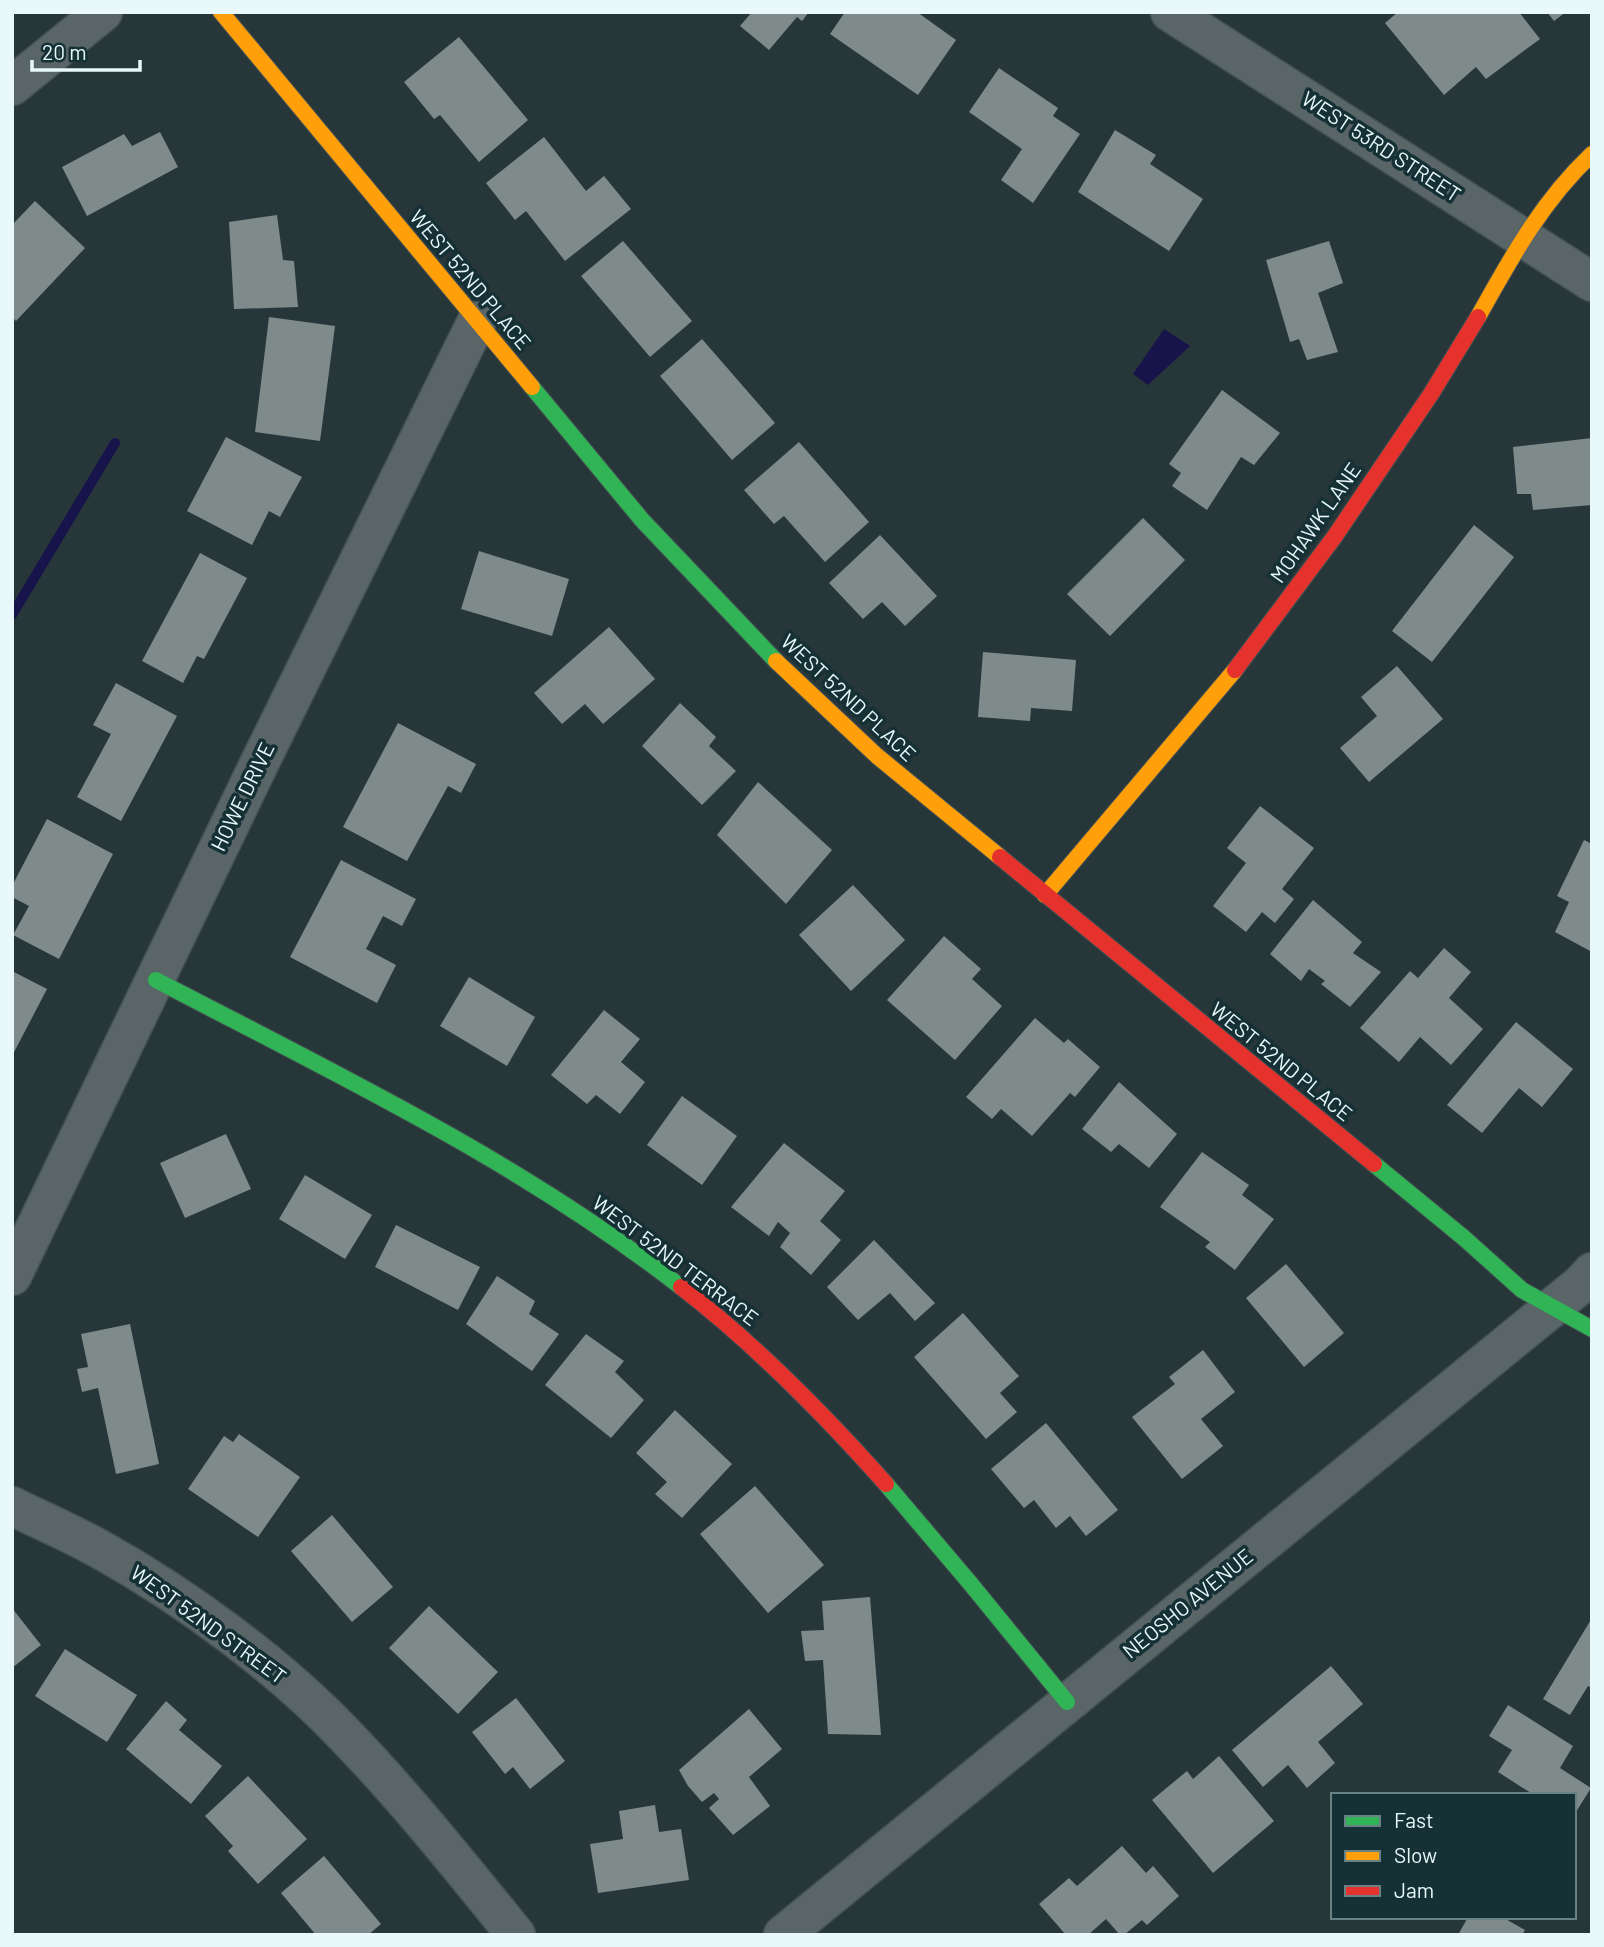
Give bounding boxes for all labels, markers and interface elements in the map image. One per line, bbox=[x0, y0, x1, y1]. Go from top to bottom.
scale bar bbox=[32, 28, 140, 72]
text: 20 m bbox=[42, 39, 87, 64]
street label: WEST 53RD STREET bbox=[1298, 85, 1466, 206]
street label: WEST 52ND PLACE bbox=[405, 204, 537, 354]
street label: MOHAWK LANE bbox=[1264, 457, 1365, 587]
street label: WEST 52ND PLACE bbox=[776, 628, 922, 766]
street label: HOWE DRIVE bbox=[205, 738, 279, 855]
street label: WEST 52ND PLACE bbox=[1206, 996, 1358, 1126]
street label: WEST 52ND TERRACE bbox=[588, 1189, 764, 1330]
street label: NEOSHO AVENUE bbox=[1117, 1543, 1257, 1663]
street label: WEST 52ND STREET bbox=[126, 1559, 291, 1689]
legend bbox=[1331, 1793, 1576, 1919]
text: Fast bbox=[1394, 1807, 1434, 1832]
text: Slow bbox=[1394, 1842, 1437, 1867]
text: Jam bbox=[1394, 1877, 1434, 1902]

